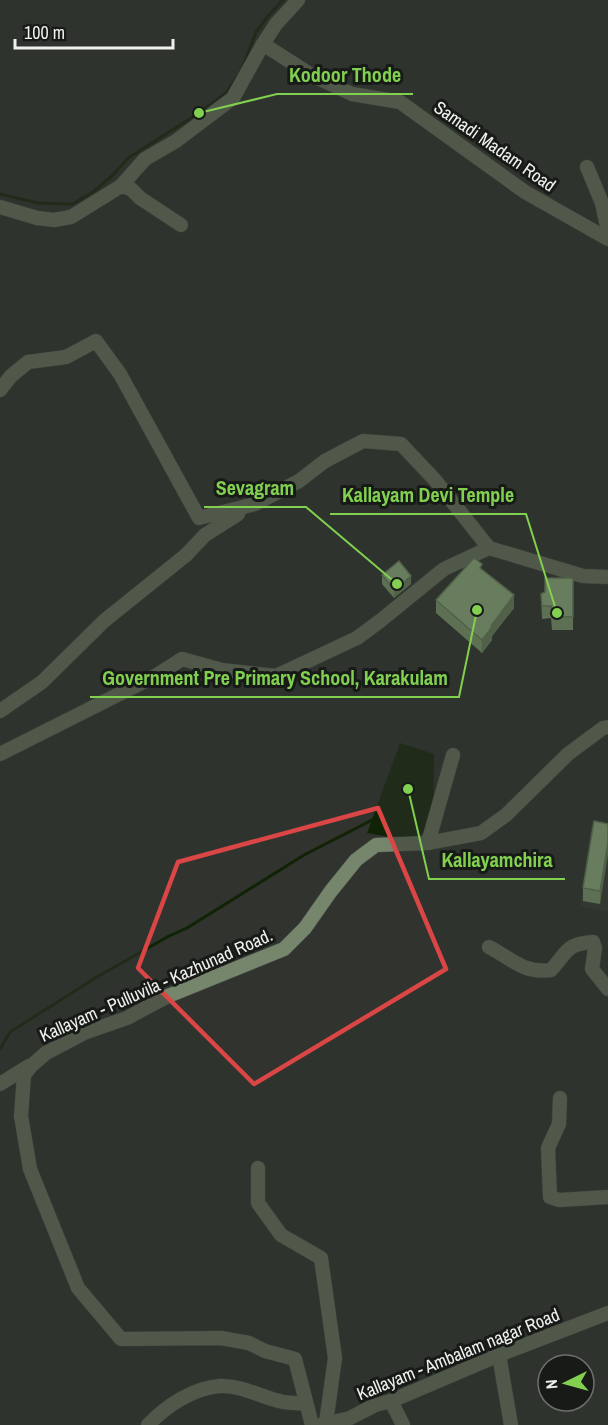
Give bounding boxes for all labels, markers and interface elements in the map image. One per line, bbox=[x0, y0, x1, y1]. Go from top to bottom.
scale bar bbox=[15, 12, 172, 50]
text: 100 m bbox=[24, 20, 65, 45]
callout: Kodoor Thode bbox=[277, 56, 413, 94]
text: Kodoor Thode bbox=[289, 61, 401, 88]
street label: Samadi Madam Road bbox=[429, 95, 561, 197]
callout: Sevagram bbox=[204, 469, 306, 507]
text: Sevagram bbox=[216, 474, 294, 501]
callout: Kallayam Devi Temple bbox=[330, 476, 526, 514]
text: Kallayam Devi Temple bbox=[342, 481, 514, 508]
callout: Government Pre Primary School, Karakulam bbox=[90, 659, 459, 697]
text: Government Pre Primary School, Karakulam bbox=[102, 664, 448, 691]
callout: Kallayamchira bbox=[429, 841, 565, 879]
text: Kallayamchira bbox=[441, 846, 553, 873]
street label: Kallayam - Pulluvila - Kazhunad Road. bbox=[35, 922, 277, 1048]
street label: Kallayam - Ambalam nagar Road bbox=[353, 1302, 563, 1406]
north arrow bbox=[536, 1353, 596, 1413]
text: N bbox=[540, 1379, 562, 1390]

